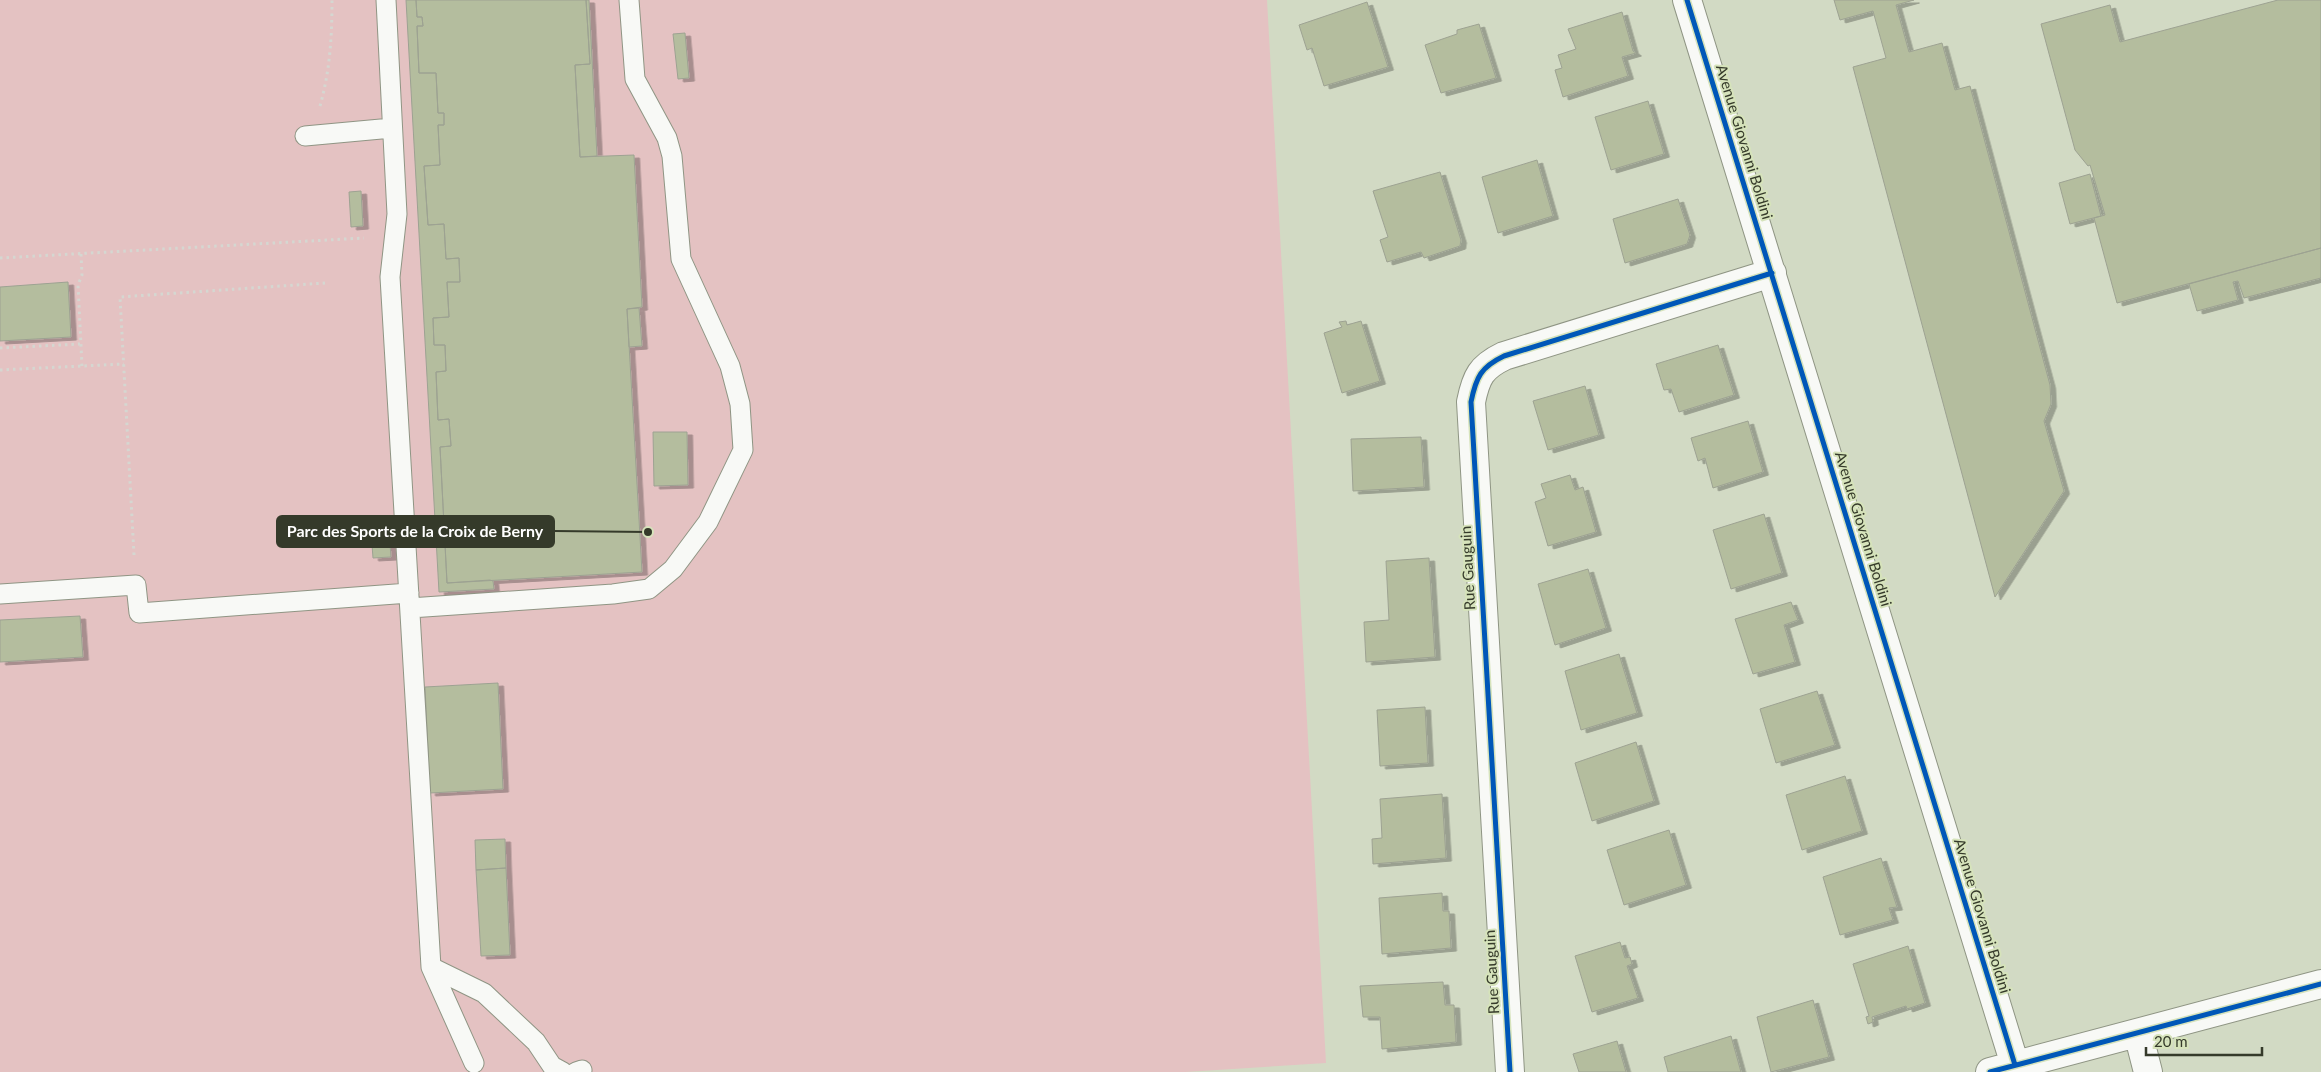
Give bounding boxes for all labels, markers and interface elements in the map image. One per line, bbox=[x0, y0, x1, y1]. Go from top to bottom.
street label: Avenue Giovanni Boldini bbox=[1713, 62, 1777, 221]
street label: Avenue Giovanni Boldini bbox=[1832, 449, 1896, 608]
callout: Parc des Sports de la Croix de Berny bbox=[277, 516, 554, 547]
text: Parc des Sports de la Croix de Berny bbox=[287, 521, 544, 540]
street label: Rue Gauguin bbox=[1456, 526, 1478, 611]
street label: Avenue Giovanni Boldini bbox=[1951, 836, 2015, 995]
street label: Rue Gauguin bbox=[1480, 930, 1502, 1015]
scale bar bbox=[2146, 1024, 2262, 1056]
text: 20 m bbox=[2154, 1032, 2188, 1050]

